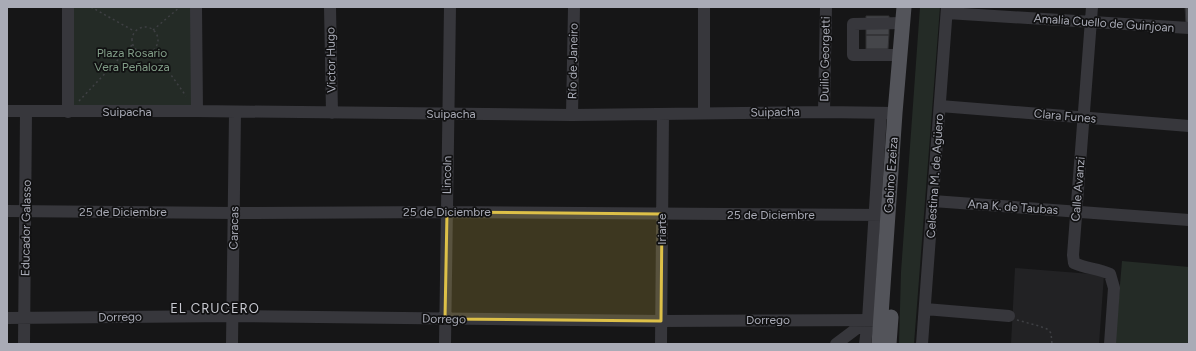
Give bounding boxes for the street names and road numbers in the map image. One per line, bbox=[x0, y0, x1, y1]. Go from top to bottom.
street label: Amalia Cuello de Guinjoan bbox=[1033, 11, 1175, 35]
street label: Duilio Georgetti bbox=[817, 16, 833, 102]
street label: Río de Janeiro bbox=[565, 23, 581, 99]
street label: Victor Hugo bbox=[323, 27, 339, 93]
street label: Suipacha bbox=[102, 105, 152, 119]
street label: Suipacha bbox=[750, 105, 800, 119]
street label: Clara Funes bbox=[1033, 106, 1097, 126]
street label: Suipacha bbox=[426, 107, 476, 121]
street label: Celestina M. de Agüero bbox=[924, 113, 946, 239]
street label: Gabino Ezeiza bbox=[881, 137, 901, 213]
street label: Lincoln bbox=[440, 155, 454, 194]
street label: Calle Avanzi bbox=[1068, 156, 1088, 222]
street label: Educador Galasso bbox=[18, 180, 34, 276]
street label: Ana K. de Taubas bbox=[967, 197, 1059, 217]
street label: 25 de Diciembre bbox=[79, 205, 167, 219]
street label: 25 de Diciembre bbox=[403, 205, 491, 219]
street label: Caracas bbox=[227, 206, 241, 250]
street label: 25 de Diciembre bbox=[727, 208, 815, 222]
street label: Iriarte bbox=[655, 213, 669, 245]
street label: Dorrego bbox=[98, 310, 142, 324]
street label: Dorrego bbox=[422, 312, 466, 326]
street label: Dorrego bbox=[746, 313, 790, 327]

